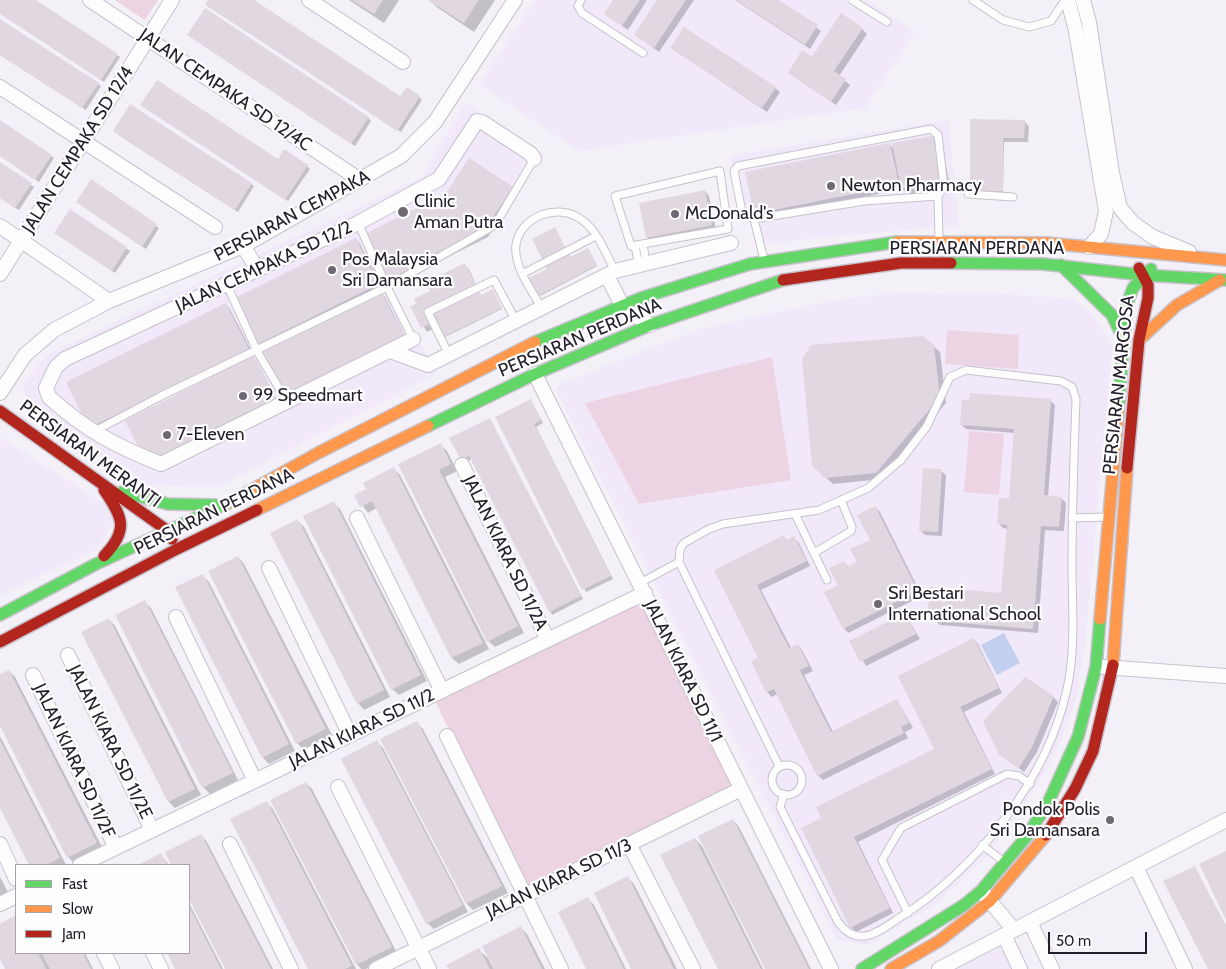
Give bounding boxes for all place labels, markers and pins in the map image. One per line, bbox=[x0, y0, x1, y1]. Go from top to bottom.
place label: Newton Pharmacy bbox=[841, 175, 982, 197]
marker: Newton Pharmacy bbox=[825, 180, 837, 192]
place label: Clinic Aman Putra bbox=[414, 191, 504, 233]
place label: McDonald's bbox=[685, 203, 773, 225]
marker: Clinic Aman Putra bbox=[396, 205, 410, 219]
marker: McDonald's bbox=[669, 208, 681, 220]
place label: Pos Malaysia Sri Damansara bbox=[342, 249, 452, 292]
marker: Pos Malaysia Sri Damansara bbox=[326, 264, 338, 276]
place label: 99 Speedmart bbox=[253, 385, 363, 407]
marker: 99 Speedmart bbox=[237, 390, 249, 402]
place label: 7-Eleven bbox=[177, 424, 245, 446]
marker: 7-Eleven bbox=[161, 429, 173, 441]
place label: Sri Bestari International School bbox=[888, 583, 1041, 626]
marker: Sri Bestari International School bbox=[872, 598, 884, 610]
place label: Pondok Polis Sri Damansara bbox=[990, 799, 1100, 842]
marker: Pondok Polis Sri Damansara bbox=[1104, 814, 1116, 826]

